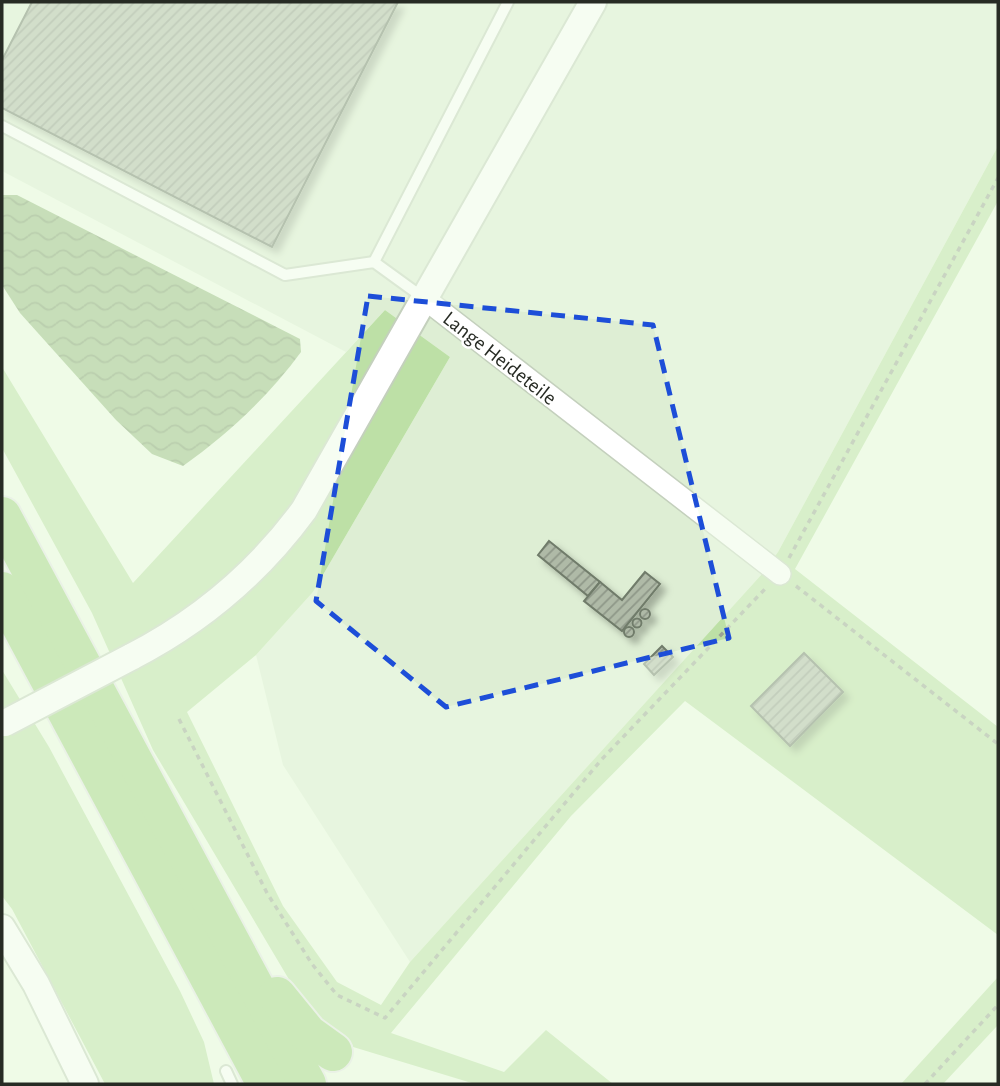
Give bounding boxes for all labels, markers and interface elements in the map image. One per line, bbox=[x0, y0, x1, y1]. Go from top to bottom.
street label: Lange Heideteile bbox=[439, 308, 560, 409]

